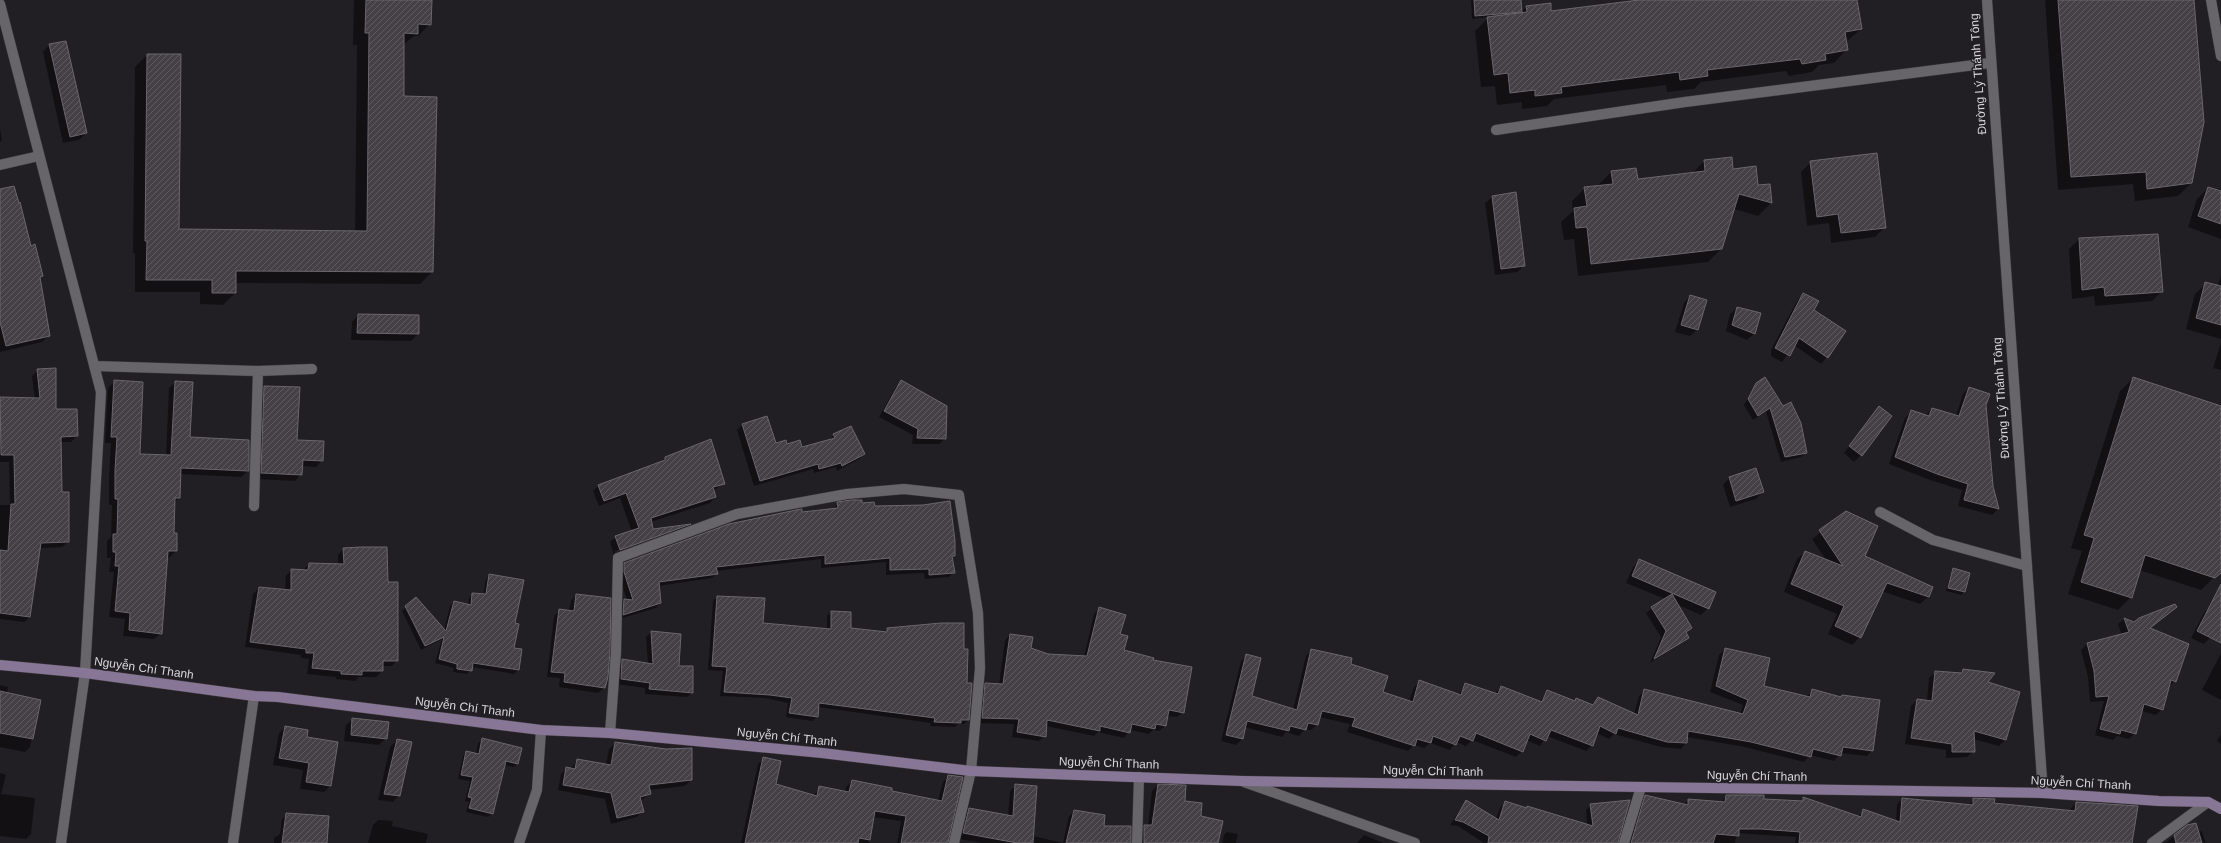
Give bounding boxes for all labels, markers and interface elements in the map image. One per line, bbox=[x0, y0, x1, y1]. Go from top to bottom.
street label: Đường Lý Thánh Tông bbox=[1967, 13, 1989, 135]
street label: Đường Lý Thánh Tông bbox=[1990, 337, 2012, 459]
street label: Nguyễn Chí Thanh bbox=[93, 653, 195, 682]
street label: Nguyễn Chí Thanh bbox=[414, 693, 516, 720]
street label: Nguyễn Chí Thanh bbox=[736, 724, 838, 749]
street label: Nguyễn Chí Thanh bbox=[1059, 753, 1160, 772]
street label: Nguyễn Chí Thanh bbox=[1383, 762, 1483, 779]
street label: Nguyễn Chí Thanh bbox=[1707, 767, 1807, 784]
street label: Nguyễn Chí Thanh bbox=[2030, 772, 2132, 793]

